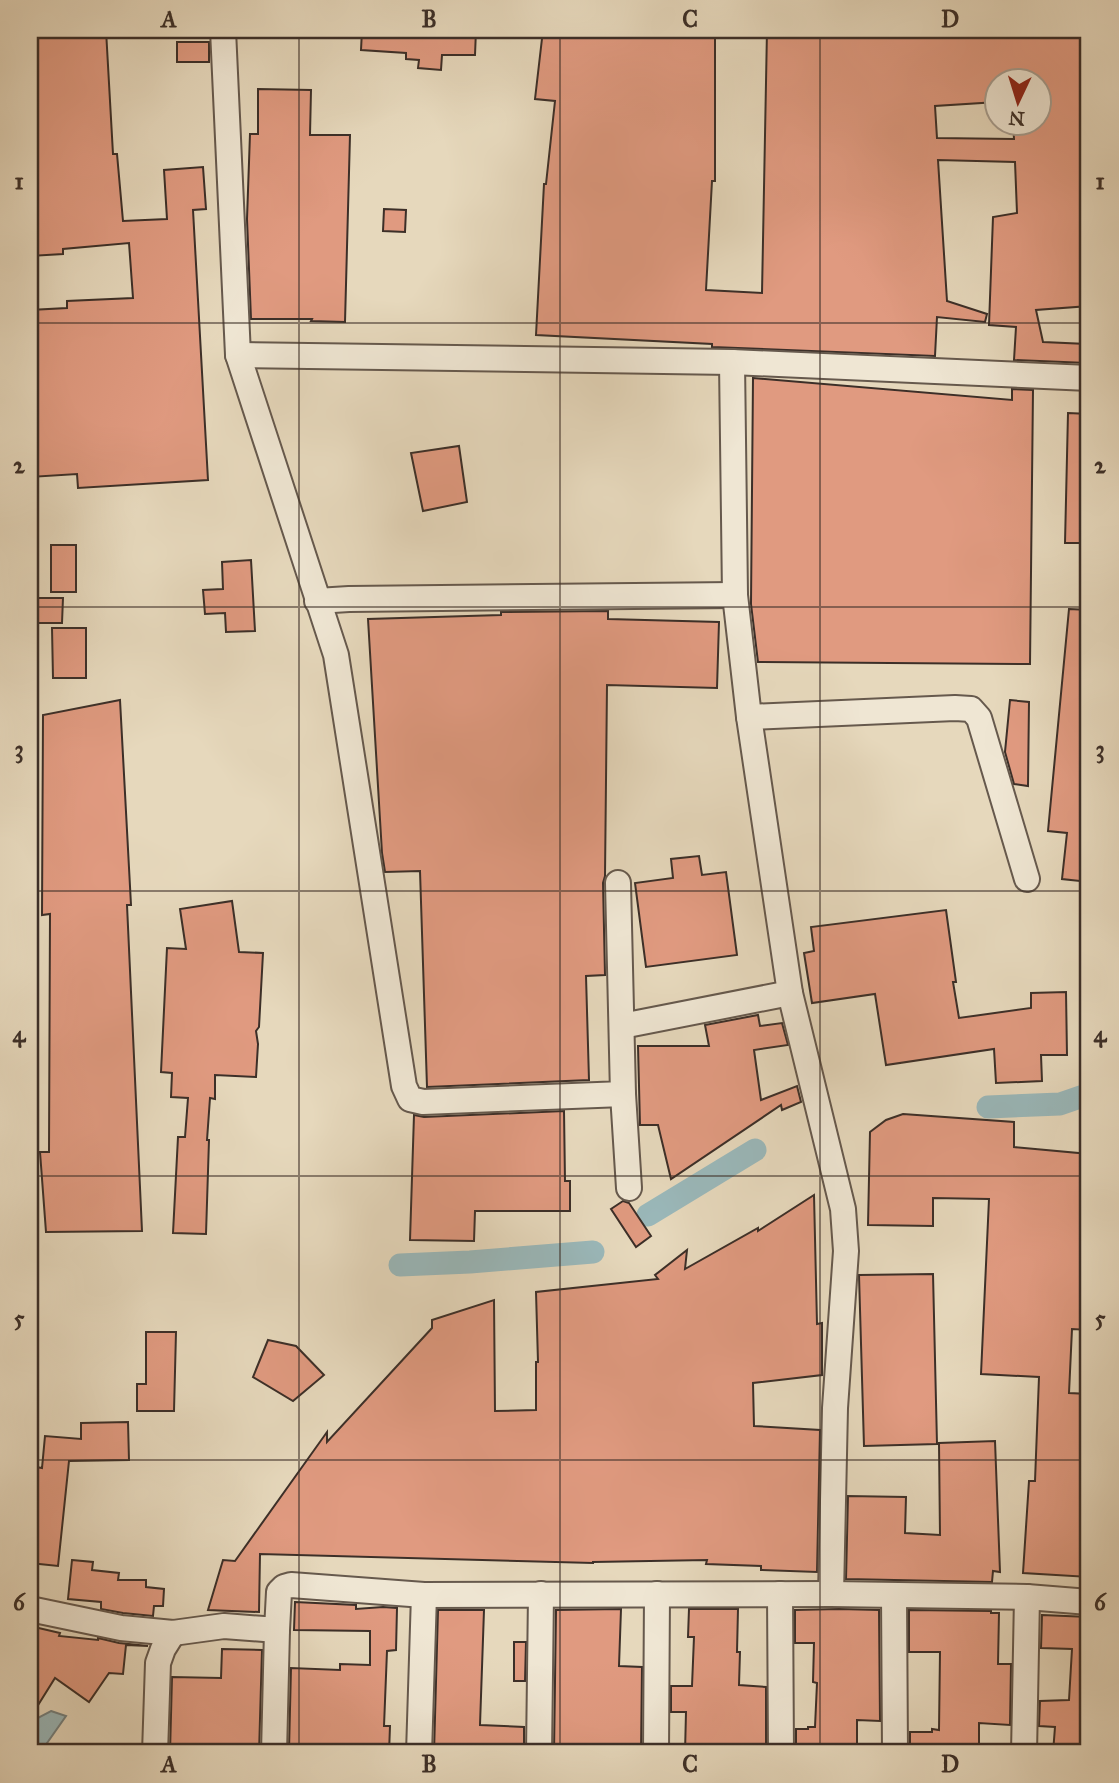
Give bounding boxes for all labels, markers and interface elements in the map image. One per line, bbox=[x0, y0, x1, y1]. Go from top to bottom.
text: A bbox=[159, 5, 177, 33]
text: B bbox=[421, 5, 437, 33]
text: C bbox=[682, 5, 698, 33]
text: D bbox=[941, 5, 959, 33]
north arrow bbox=[982, 66, 1052, 136]
text: N bbox=[1008, 106, 1026, 130]
text: 1 bbox=[14, 167, 24, 195]
text: 1 bbox=[1095, 167, 1105, 195]
text: 2 bbox=[13, 451, 25, 479]
text: 2 bbox=[1094, 451, 1106, 479]
text: 3 bbox=[14, 735, 24, 764]
text: 3 bbox=[1095, 735, 1105, 764]
text: 4 bbox=[13, 1020, 27, 1048]
text: 4 bbox=[1094, 1020, 1108, 1048]
text: 5 bbox=[14, 1304, 25, 1332]
text: 5 bbox=[1095, 1304, 1106, 1332]
text: 6 bbox=[13, 1588, 26, 1616]
text: 6 bbox=[1094, 1588, 1107, 1616]
text: A bbox=[159, 1750, 177, 1778]
text: B bbox=[421, 1750, 437, 1778]
text: C bbox=[682, 1750, 698, 1778]
text: D bbox=[941, 1750, 959, 1778]

